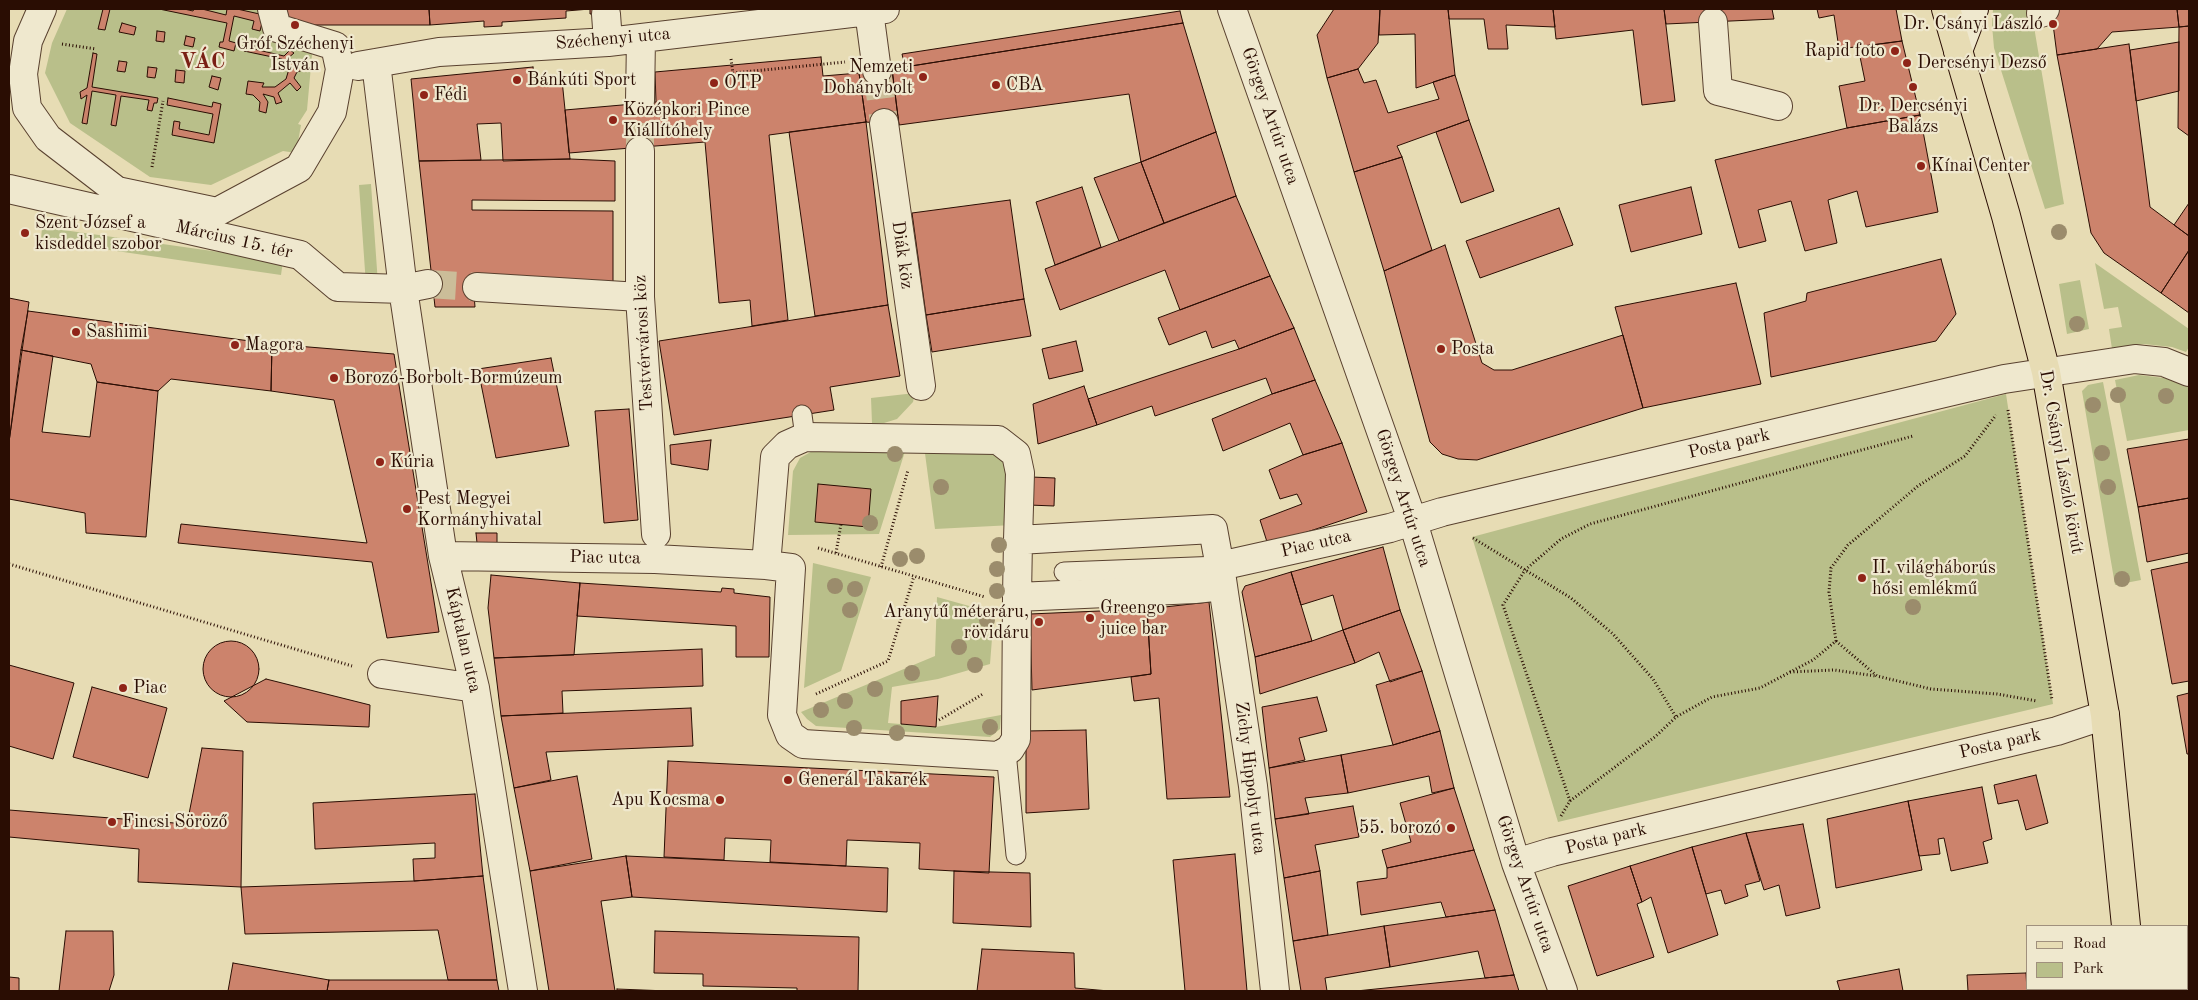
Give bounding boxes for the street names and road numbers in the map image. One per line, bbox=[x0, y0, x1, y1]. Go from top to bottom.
street label: Széchenyi utca bbox=[555, 23, 671, 55]
street label: Görgey Artúr utca bbox=[1236, 44, 1304, 188]
street label: Március 15. tér bbox=[173, 216, 295, 264]
street label: Diák köz bbox=[887, 220, 917, 290]
street label: Testvérvárosi köz bbox=[630, 274, 658, 412]
street label: Dr. Csányi László körút bbox=[2034, 368, 2088, 556]
street label: Posta park bbox=[1686, 424, 1772, 464]
street label: Görgey Artúr utca bbox=[1370, 426, 1436, 570]
street label: Piac utca bbox=[1279, 525, 1353, 563]
street label: Piac utca bbox=[569, 547, 641, 569]
street label: Káptalan utca bbox=[440, 585, 486, 695]
street label: Zichy Hippolyt utca bbox=[1230, 700, 1270, 856]
street label: Posta park bbox=[1957, 724, 2043, 764]
street label: Görgey Artúr utca bbox=[1491, 812, 1559, 956]
street label: Posta park bbox=[1563, 818, 1649, 860]

